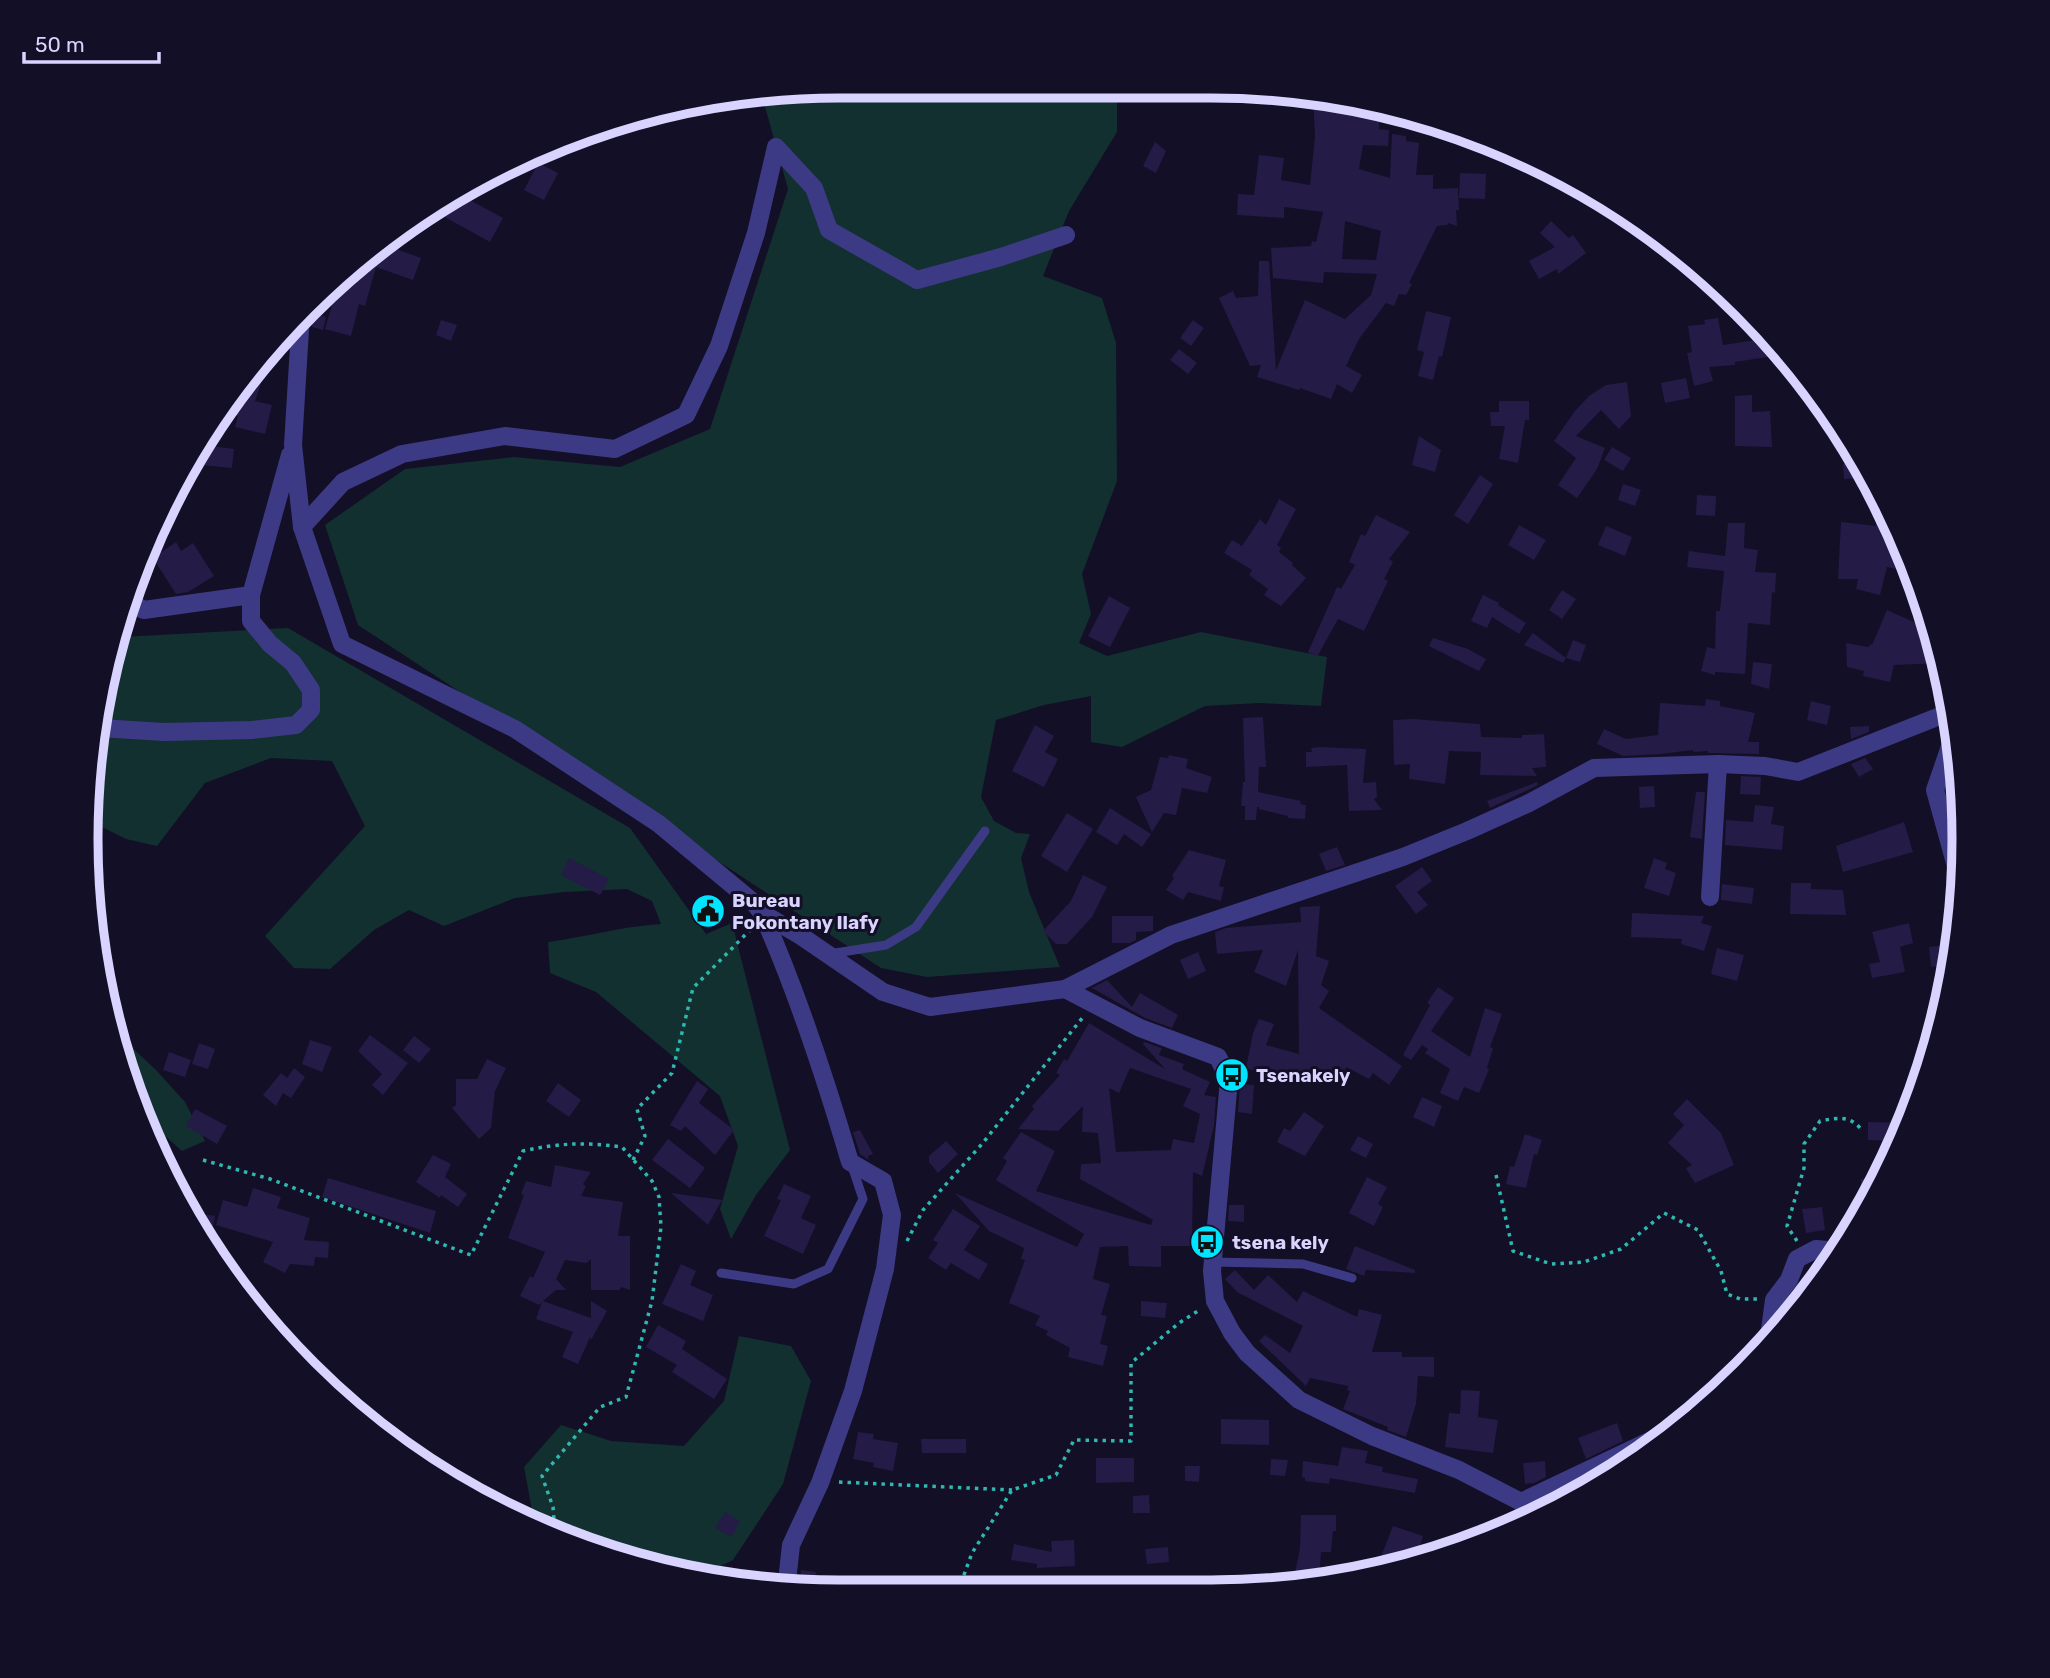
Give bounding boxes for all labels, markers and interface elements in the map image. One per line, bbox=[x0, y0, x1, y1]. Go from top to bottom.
scale bar bbox=[24, 21, 159, 65]
text: 50 m bbox=[35, 32, 85, 57]
place label: Bureau Fokontany Ilafy bbox=[732, 889, 880, 934]
public building icon: Bureau Fokontany Ilafy bbox=[689, 892, 727, 930]
bus stop icon: Tsenakely bbox=[1213, 1056, 1251, 1094]
place label: Tsenakely bbox=[1256, 1064, 1351, 1087]
bus stop icon: tsena kely bbox=[1188, 1223, 1226, 1261]
place label: tsena kely bbox=[1232, 1231, 1330, 1254]

